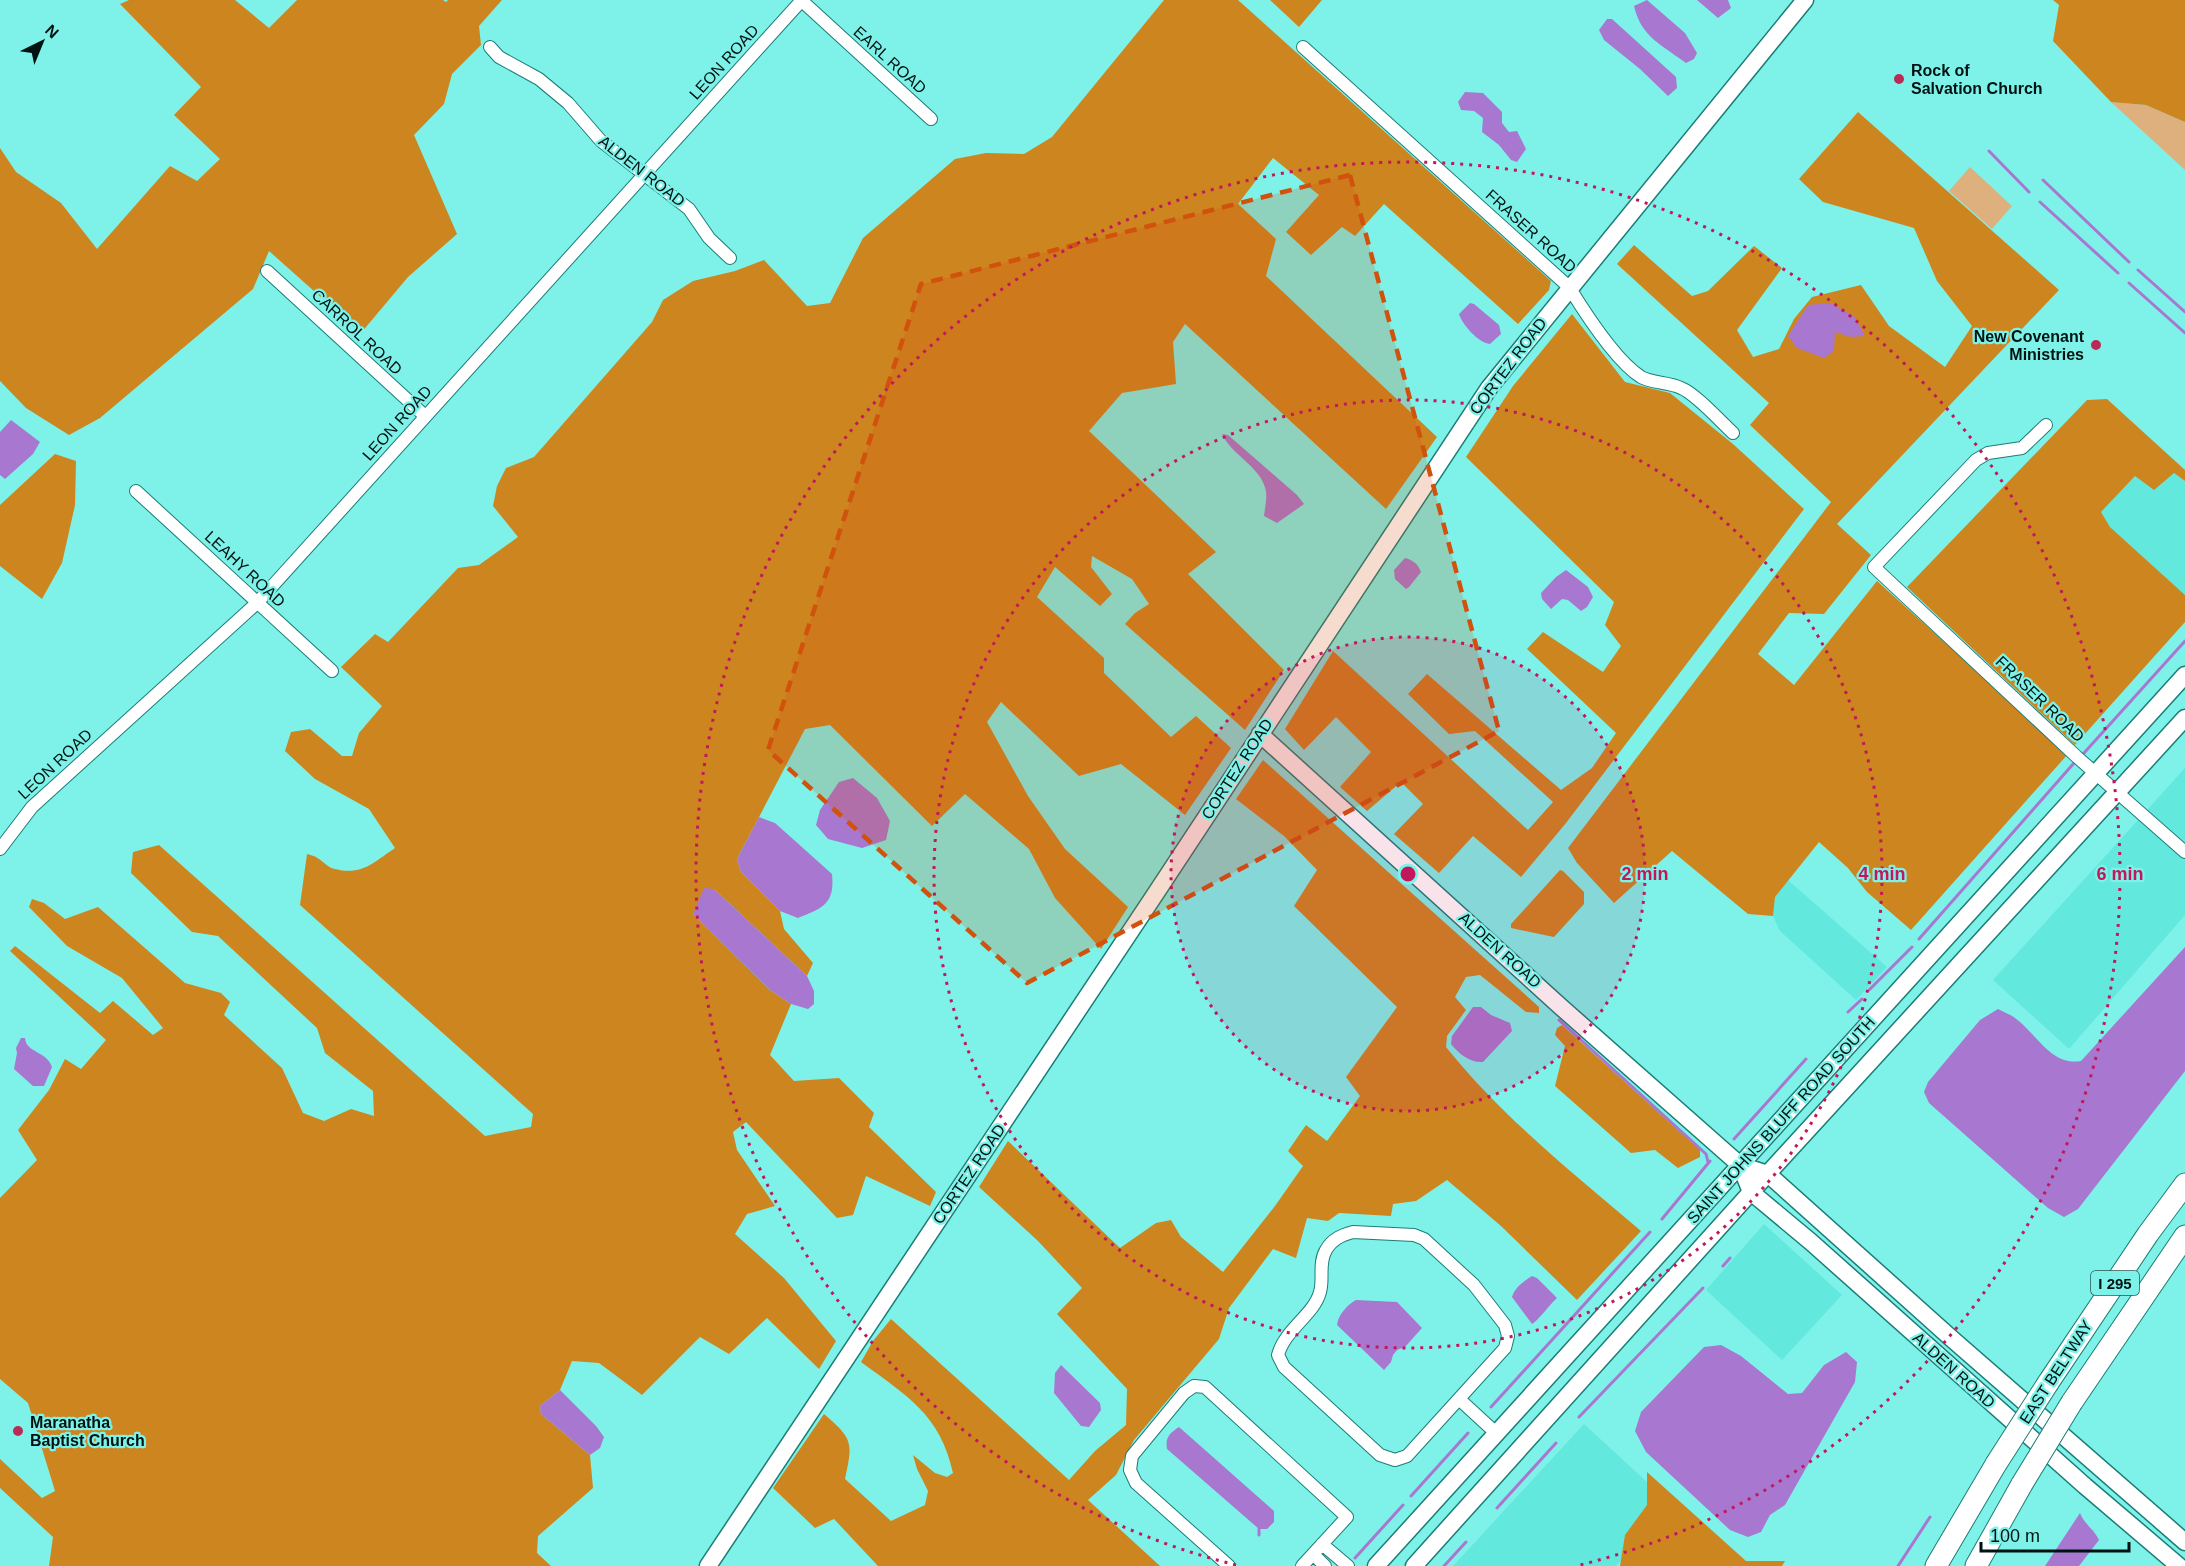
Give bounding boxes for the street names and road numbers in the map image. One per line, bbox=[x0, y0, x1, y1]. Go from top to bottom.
street label: LEON ROAD bbox=[686, 21, 762, 103]
street label: EARL ROAD bbox=[850, 23, 930, 97]
street label: ALDEN ROAD bbox=[596, 132, 688, 210]
street label: FRASER ROAD bbox=[1482, 186, 1580, 276]
street label: CARROL ROAD bbox=[309, 286, 405, 378]
street label: CORTEZ ROAD bbox=[1466, 315, 1550, 417]
street label: LEON ROAD bbox=[359, 382, 435, 464]
street label: LEAHY ROAD bbox=[202, 528, 288, 610]
street label: FRASER ROAD bbox=[1993, 653, 2087, 745]
street label: CORTEZ ROAD bbox=[1198, 716, 1276, 822]
street label: LEON ROAD bbox=[15, 726, 95, 802]
street label: ALDEN ROAD bbox=[1456, 909, 1544, 991]
street label: SAINT JOHNS BLUFF ROAD SOUTH bbox=[1684, 1013, 1878, 1227]
street label: CORTEZ ROAD bbox=[929, 1121, 1009, 1227]
road number: I 295 bbox=[2091, 1271, 2139, 1295]
street label: EAST BELTWAY bbox=[2016, 1317, 2096, 1427]
street label: ALDEN ROAD bbox=[1910, 1329, 1998, 1411]

